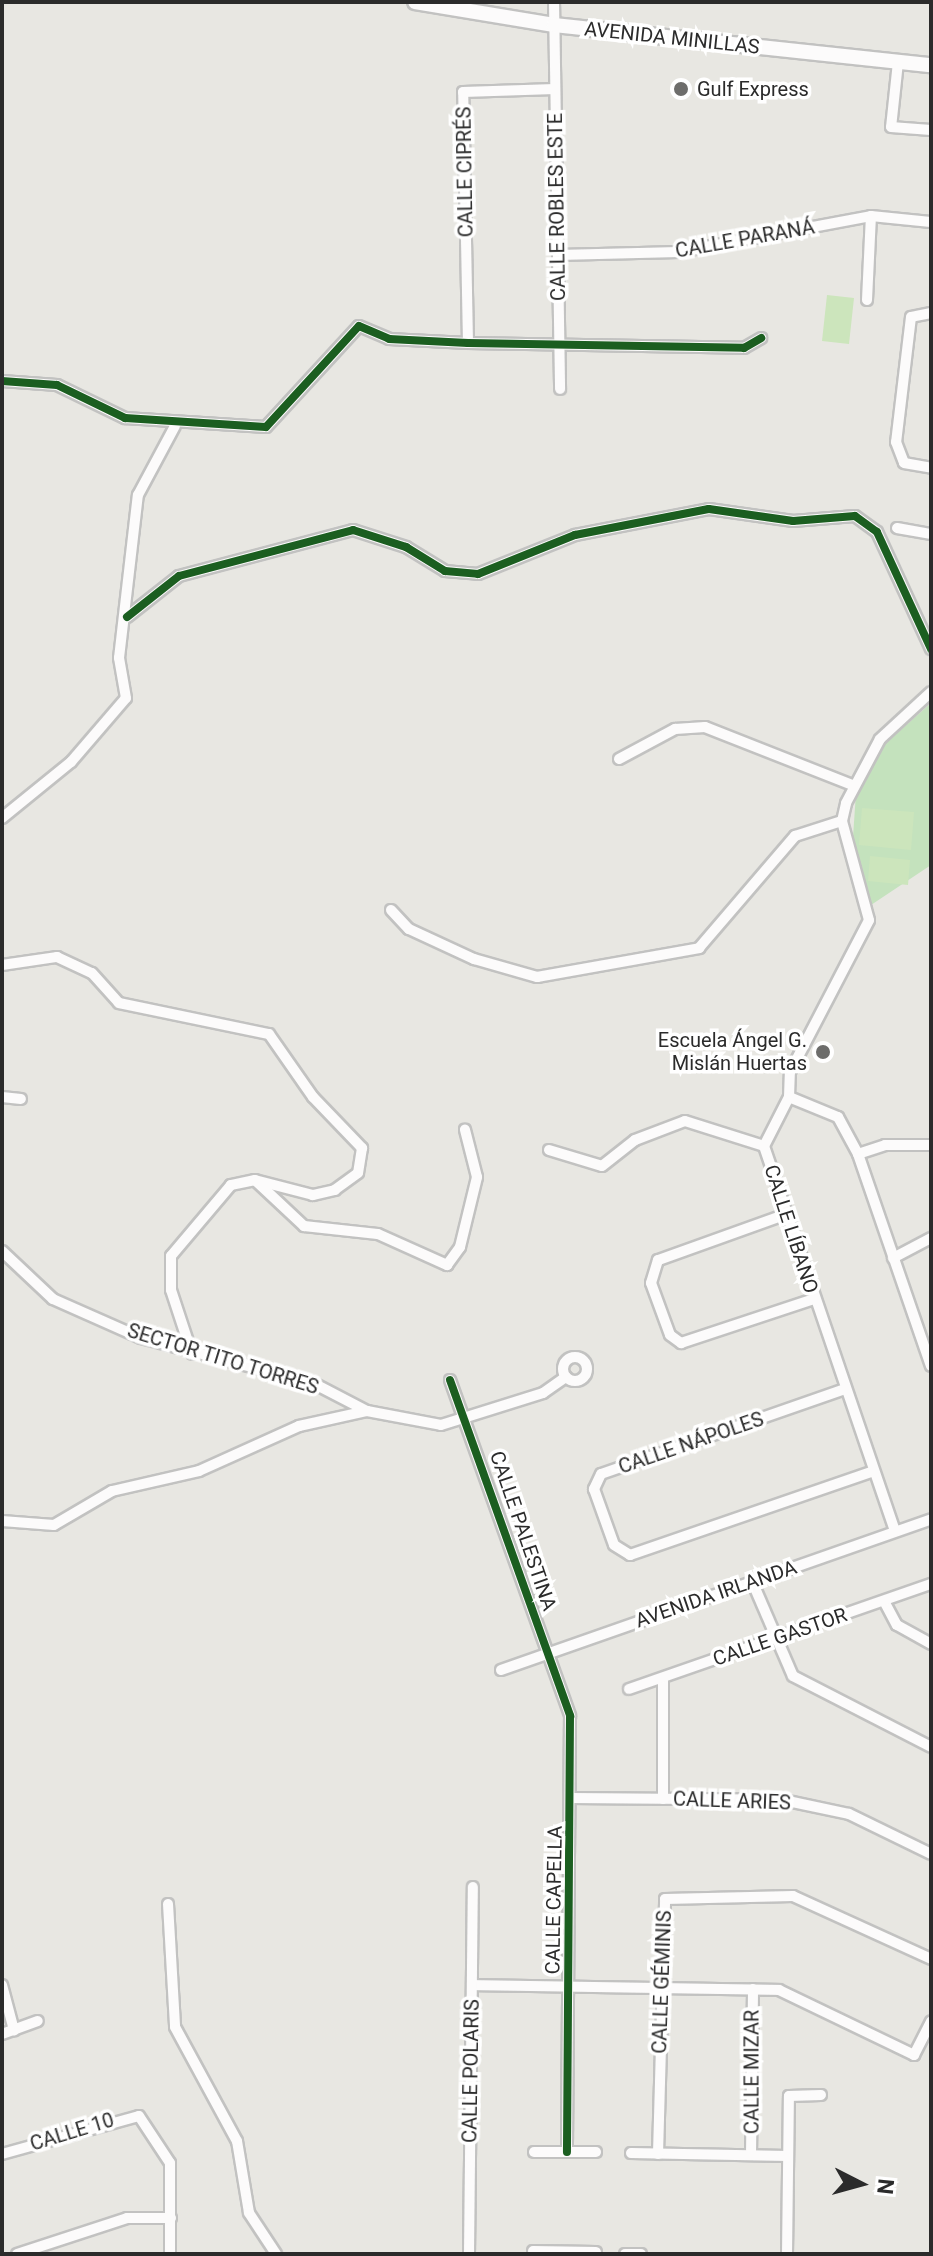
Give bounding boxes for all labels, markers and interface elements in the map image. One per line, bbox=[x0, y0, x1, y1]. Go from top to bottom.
street label: AVENIDA MINILLAS bbox=[583, 17, 761, 59]
place label: Gulf Express bbox=[697, 77, 809, 101]
marker: Gulf Express bbox=[672, 80, 690, 98]
street label: CALLE CIPRÉS bbox=[452, 107, 478, 237]
street label: CALLE ROBLES ESTE bbox=[543, 113, 571, 301]
street label: CALLE PARANÁ bbox=[673, 215, 817, 263]
place label: Escuela Ángel G. Mislán Huertas bbox=[658, 1028, 807, 1075]
marker: Escuela Ángel G. Mislán Huertas bbox=[814, 1043, 832, 1061]
street label: CALLE LÍBANO bbox=[759, 1162, 823, 1296]
street label: SECTOR TITO TORRES bbox=[124, 1318, 322, 1400]
street label: CALLE NÁPOLES bbox=[615, 1407, 767, 1479]
street label: CALLE PALESTINA bbox=[484, 1448, 562, 1614]
street label: AVENIDA IRLANDA bbox=[632, 1555, 800, 1633]
street label: CALLE GASTOR bbox=[710, 1603, 850, 1671]
street label: CALLE ARIES bbox=[673, 1787, 791, 1815]
street label: CALLE CAPELLA bbox=[541, 1825, 567, 1975]
street label: CALLE GÉMINIS bbox=[648, 1910, 676, 2054]
street label: CALLE POLARIS bbox=[458, 1999, 484, 2143]
street label: CALLE MIZAR bbox=[740, 2010, 764, 2134]
street label: CALLE 10 bbox=[27, 2108, 117, 2156]
north arrow bbox=[821, 2144, 901, 2224]
text: N bbox=[872, 2178, 899, 2196]

